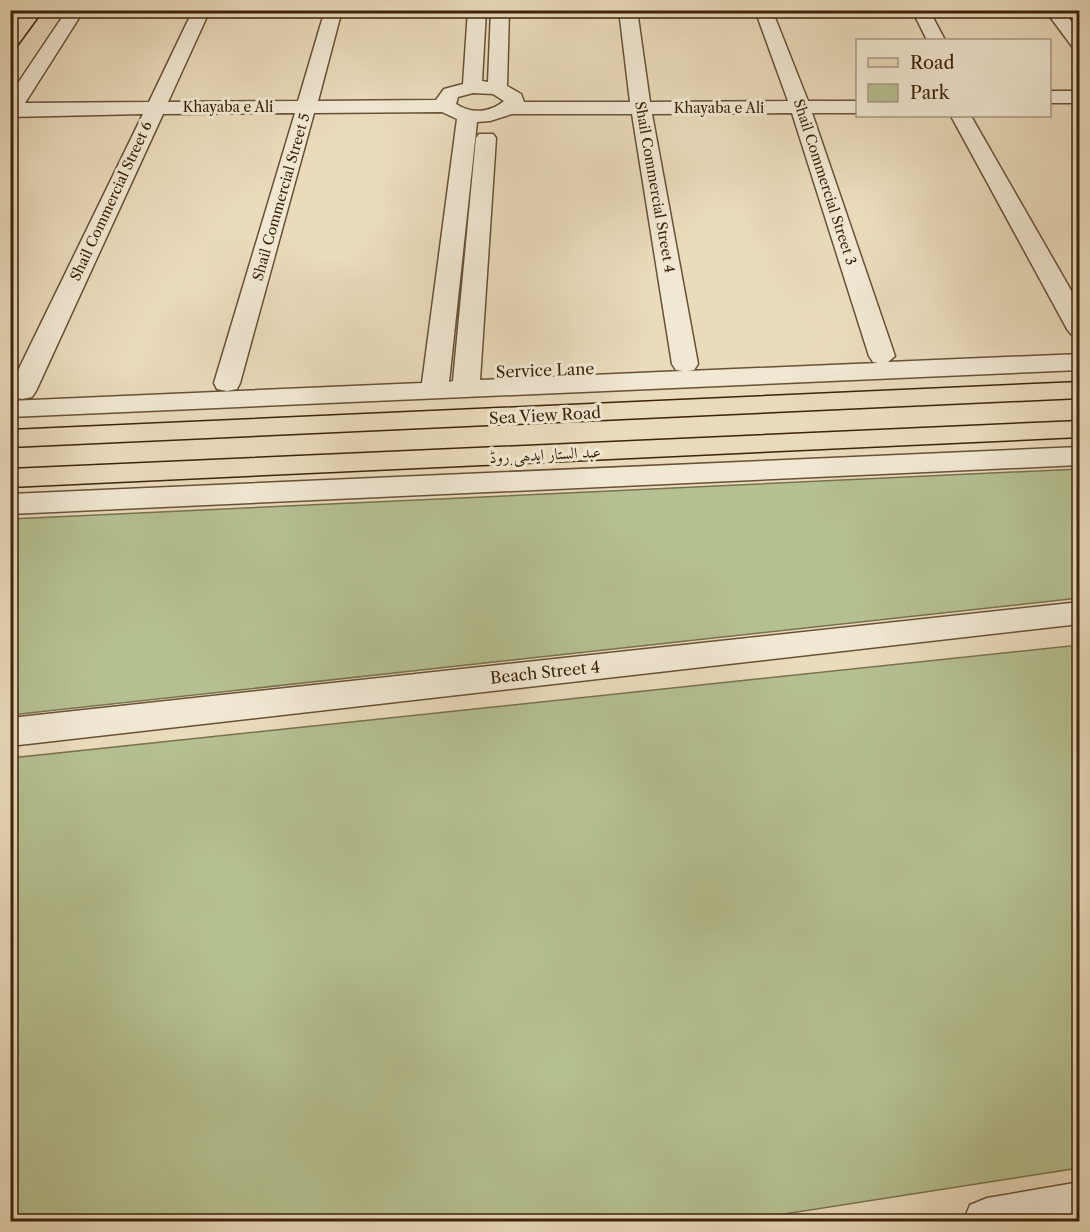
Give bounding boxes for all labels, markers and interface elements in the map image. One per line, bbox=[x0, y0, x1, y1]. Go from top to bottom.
legend bbox=[856, 39, 1051, 117]
text: Road bbox=[910, 52, 955, 74]
text: Park bbox=[910, 82, 951, 104]
street label: Shail Commercial Street 3 bbox=[790, 97, 860, 267]
street label: Khayaba e Ali bbox=[183, 98, 273, 116]
street label: Khayaba e Ali bbox=[674, 99, 764, 117]
street label: Shail Commercial Street 4 bbox=[631, 100, 679, 274]
street label: Shail Commercial Street 5 bbox=[248, 111, 314, 283]
street label: Shail Commercial Street 6 bbox=[66, 118, 156, 284]
street label: Service Lane bbox=[496, 358, 595, 382]
street label: Sea View Road bbox=[488, 402, 602, 428]
street label: عبد الستار ایدھی روڈ bbox=[489, 441, 601, 469]
street label: Beach Street 4 bbox=[489, 656, 601, 688]

